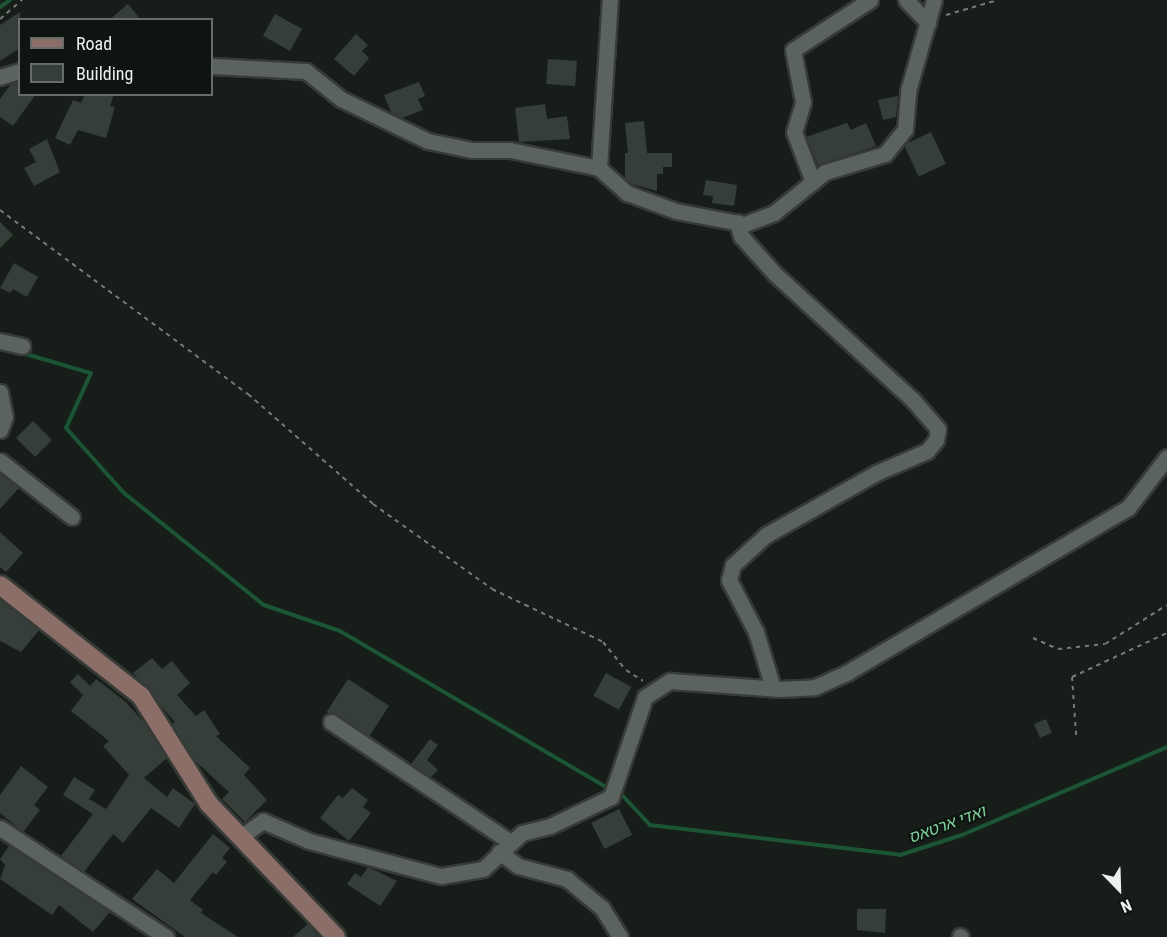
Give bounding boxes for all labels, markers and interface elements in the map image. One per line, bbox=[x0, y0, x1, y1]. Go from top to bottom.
legend bbox=[18, 18, 213, 96]
text: Road bbox=[76, 33, 112, 54]
text: Building bbox=[76, 63, 133, 84]
water label: ואדי ארטאס bbox=[906, 802, 988, 848]
north arrow bbox=[1089, 859, 1149, 919]
text: N bbox=[1118, 895, 1134, 917]

